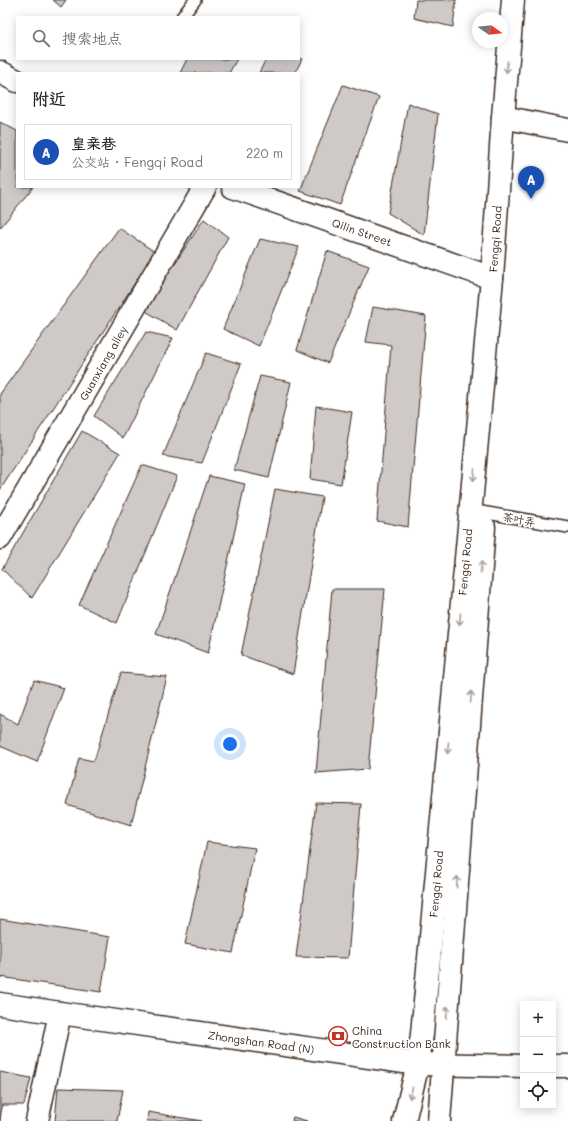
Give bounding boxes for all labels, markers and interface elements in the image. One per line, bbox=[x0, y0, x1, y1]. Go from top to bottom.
north arrow bbox=[472, 12, 508, 48]
search box bbox=[16, 16, 300, 60]
icon: search bbox=[30, 27, 52, 49]
text: 搜索地点 bbox=[62, 28, 122, 48]
one-way arrow bbox=[504, 60, 511, 73]
text: 附近 bbox=[32, 87, 66, 109]
text: 皇亲巷 bbox=[71, 133, 116, 153]
text: A bbox=[41, 144, 51, 161]
text: 220 m bbox=[246, 144, 283, 161]
text: 公交站 · Fengqi Road bbox=[71, 153, 203, 170]
pin: A bbox=[518, 166, 544, 199]
street label: Fengqi Road bbox=[485, 205, 505, 273]
street label: Qilin Street bbox=[330, 215, 394, 249]
street label: Guanxiang alley bbox=[76, 323, 131, 403]
one-way arrow bbox=[470, 468, 477, 481]
street label: 茶叶弄 bbox=[501, 509, 537, 529]
street label: Fengqi Road bbox=[455, 528, 475, 596]
one-way arrow bbox=[477, 561, 484, 574]
one-way arrow bbox=[457, 612, 464, 625]
one-way arrow bbox=[467, 691, 474, 704]
your location bbox=[220, 734, 240, 754]
one-way arrow bbox=[445, 741, 452, 754]
street label: Fengqi Road bbox=[426, 850, 446, 918]
one-way arrow bbox=[453, 876, 460, 889]
map controls bbox=[520, 1001, 556, 1109]
button: + bbox=[520, 1001, 556, 1037]
one-way arrow bbox=[444, 1006, 451, 1019]
place label: China Construction Bank bbox=[352, 1023, 451, 1051]
bank icon: China Construction Bank bbox=[327, 1025, 349, 1047]
street label: Zhongshan Road (N) bbox=[207, 1027, 315, 1057]
button: − bbox=[520, 1037, 556, 1073]
button: locate bbox=[520, 1073, 556, 1109]
one-way arrow bbox=[407, 1086, 414, 1099]

